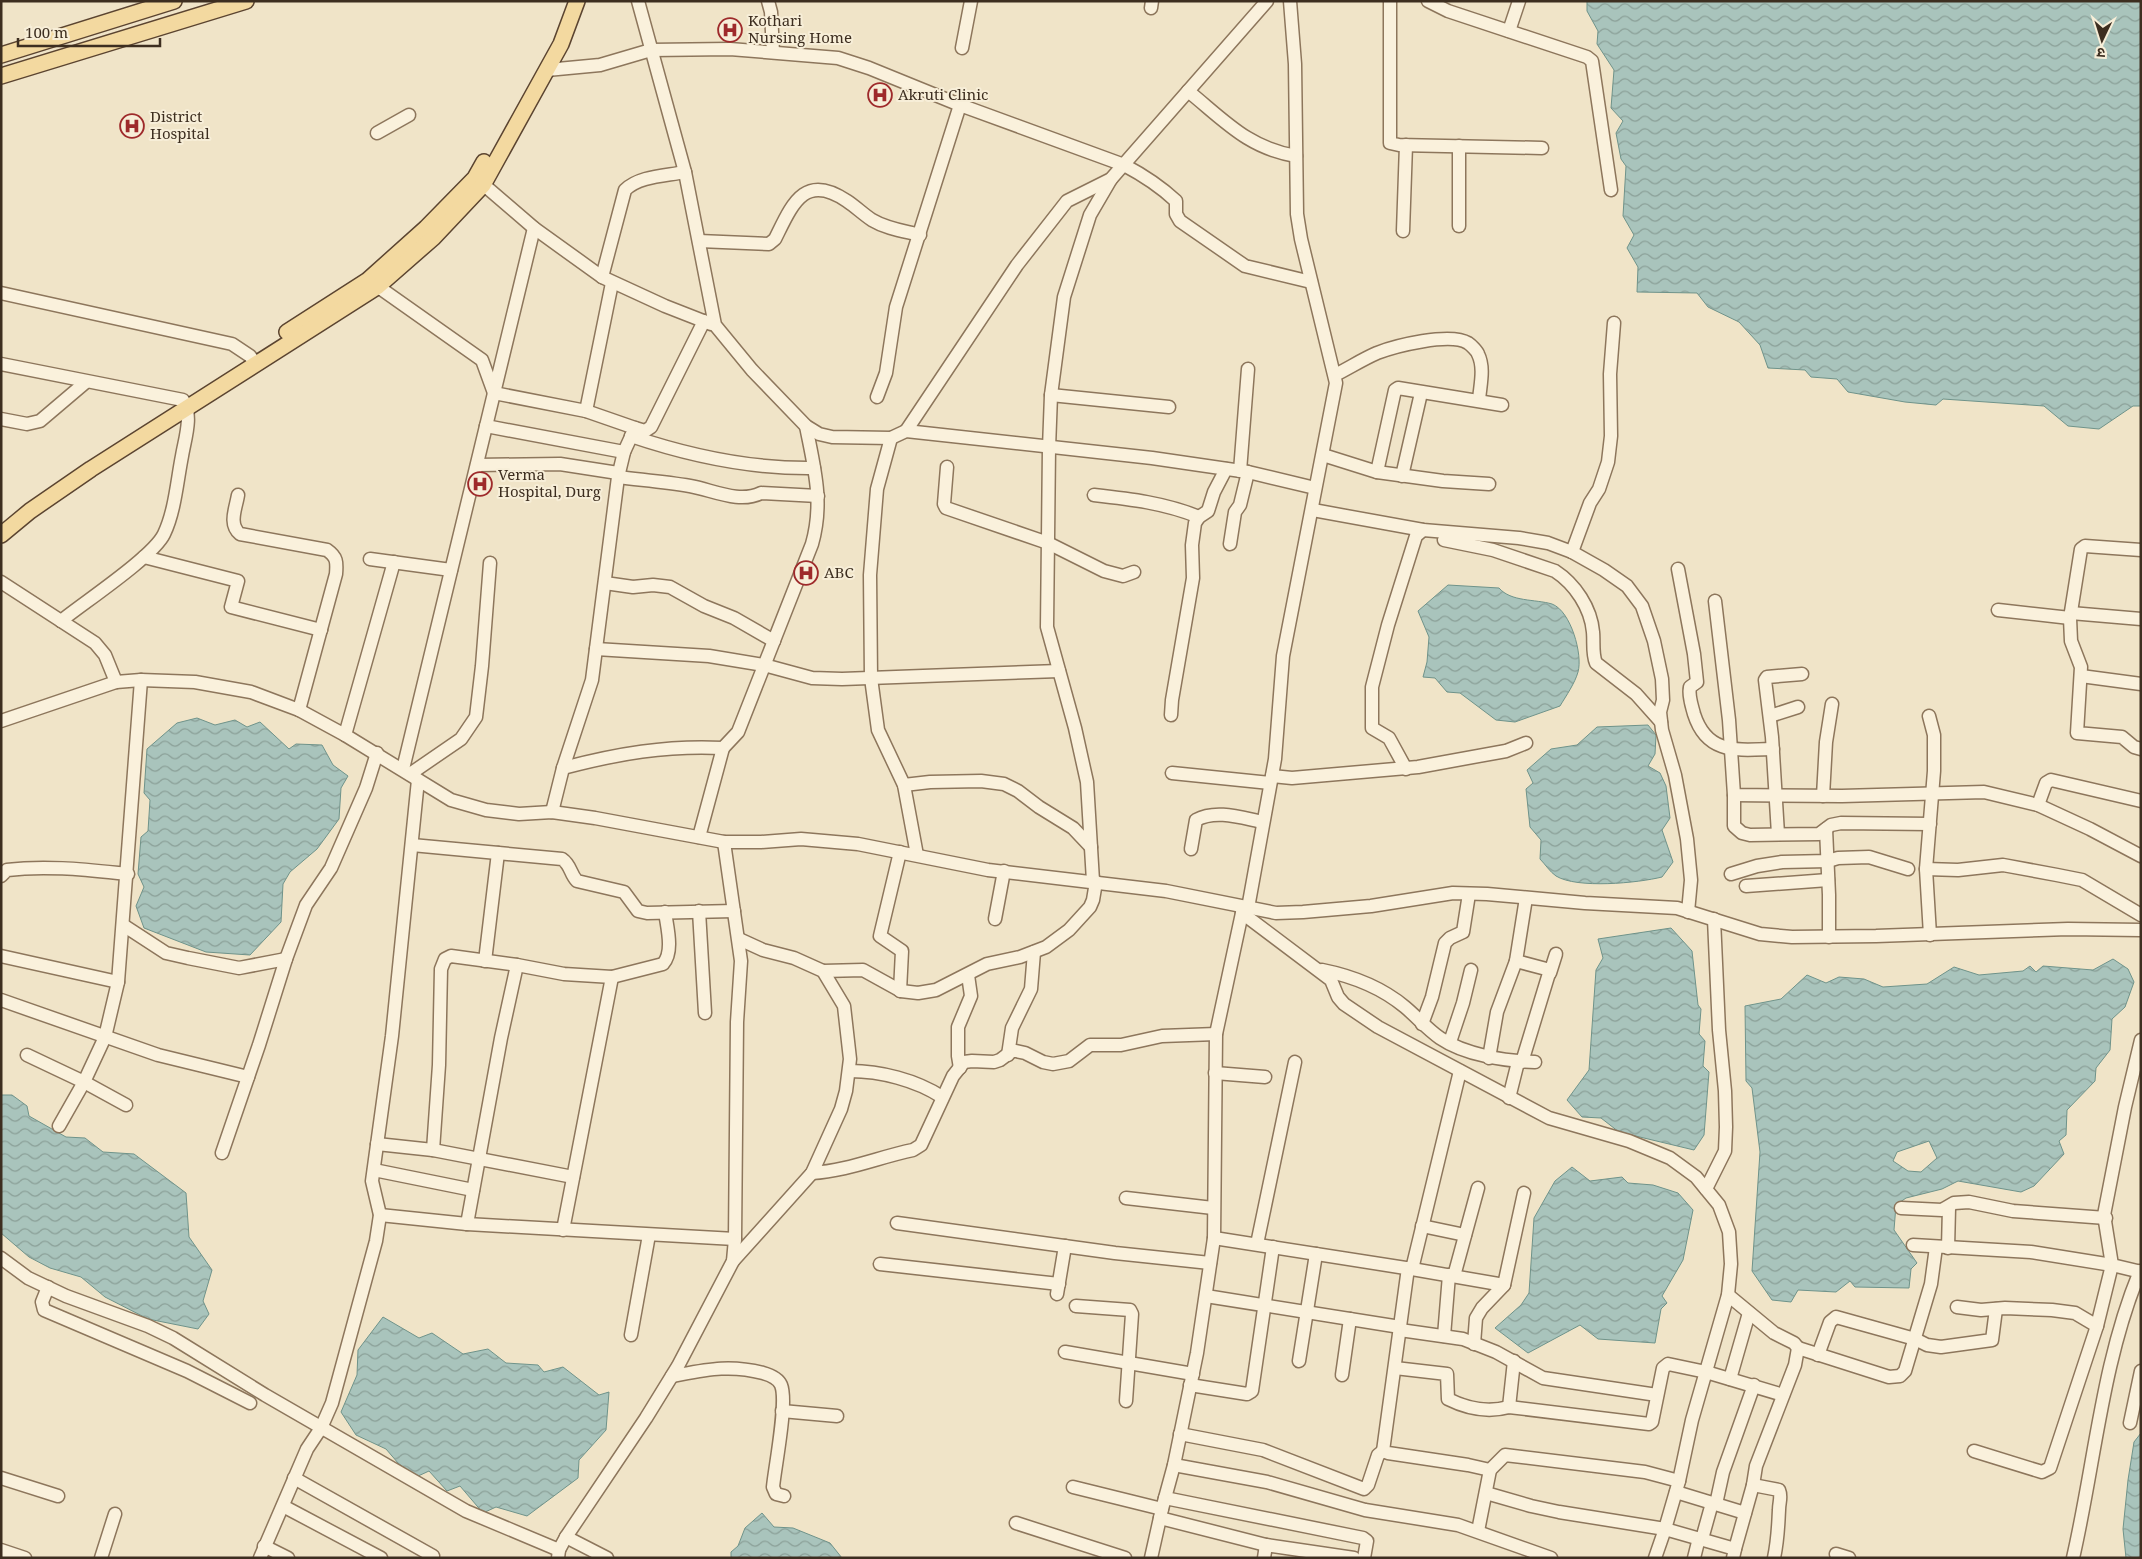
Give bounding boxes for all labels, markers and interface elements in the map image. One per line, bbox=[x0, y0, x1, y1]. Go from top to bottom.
place label: Kothari Nursing Home bbox=[748, 10, 852, 47]
scale bar bbox=[18, 15, 160, 47]
north arrow bbox=[2077, 15, 2127, 65]
hospital icon: Kothari Nursing Home bbox=[717, 17, 743, 43]
text: 100 m bbox=[25, 22, 68, 42]
text: उ bbox=[2096, 44, 2106, 63]
hospital icon: Akruti Clinic bbox=[867, 82, 893, 108]
place label: Akruti Clinic bbox=[898, 84, 988, 104]
place label: District Hospital bbox=[150, 106, 210, 143]
hospital icon: District Hospital bbox=[119, 113, 145, 139]
place label: Verma Hospital, Durg bbox=[498, 464, 601, 501]
hospital icon: Verma Hospital, Durg bbox=[467, 471, 493, 497]
hospital icon: ABC bbox=[793, 560, 819, 586]
place label: ABC bbox=[824, 562, 854, 582]

